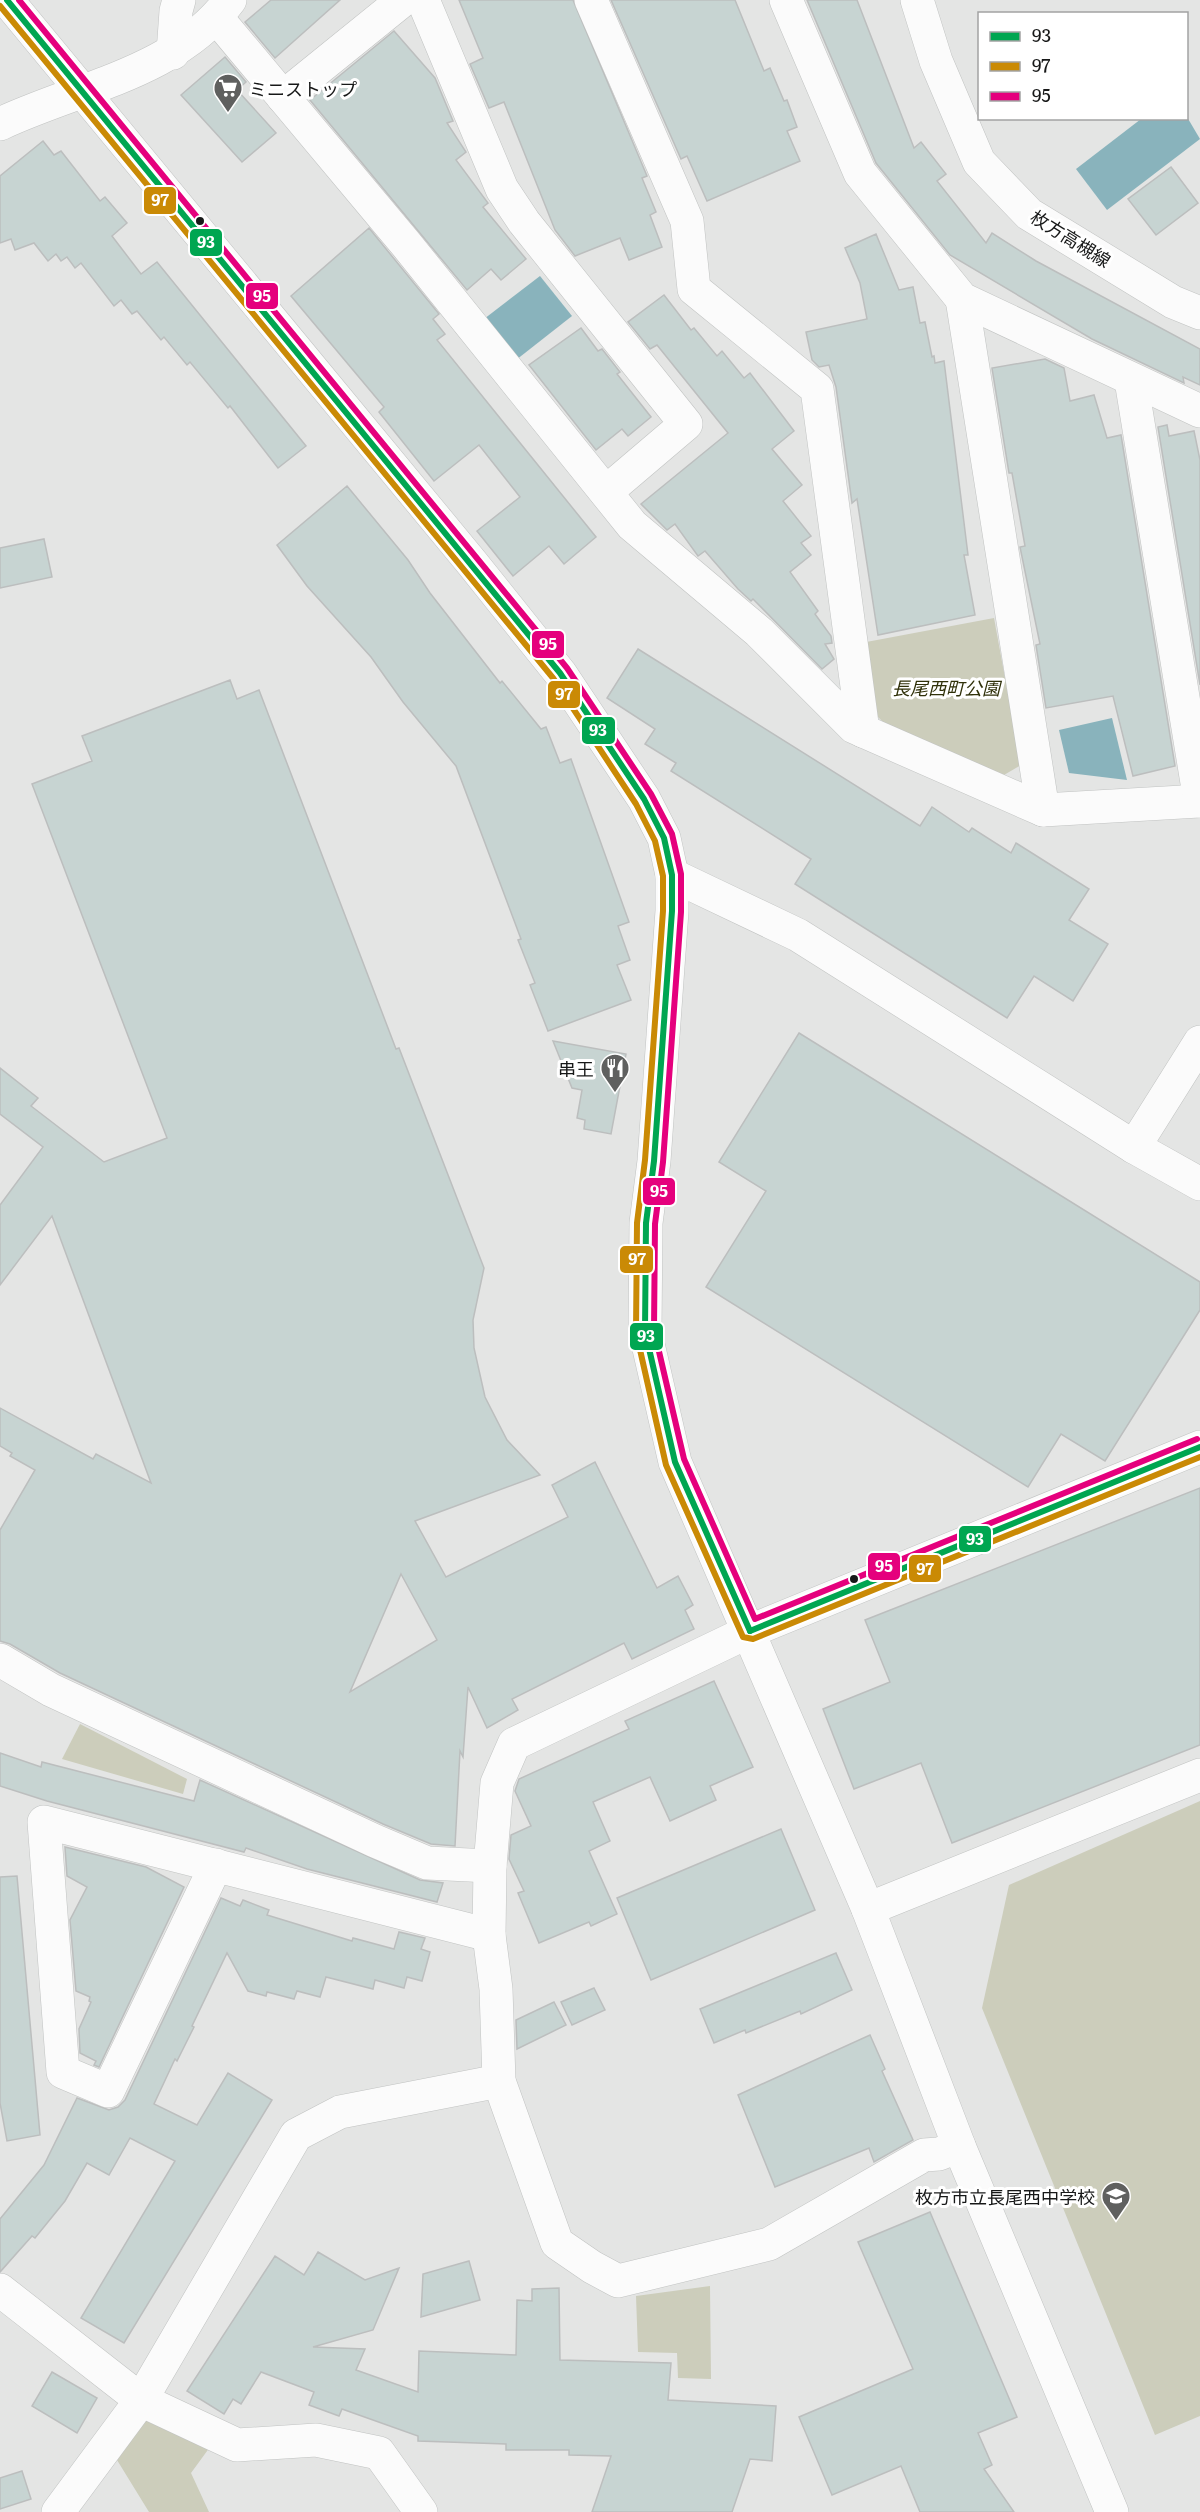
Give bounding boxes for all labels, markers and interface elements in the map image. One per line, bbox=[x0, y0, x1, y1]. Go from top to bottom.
legend bbox=[978, 12, 1188, 120]
text: 93 bbox=[1032, 21, 1051, 48]
text: 97 bbox=[1032, 51, 1050, 78]
supermarket icon: ミニストップ bbox=[212, 72, 244, 114]
place label: ミニストップ bbox=[249, 75, 357, 102]
text: 95 bbox=[1032, 81, 1051, 108]
line badge: 97 bbox=[143, 186, 177, 215]
text: 97 bbox=[151, 187, 169, 211]
street label: 枚方高槻線 bbox=[1026, 203, 1116, 273]
unlabelled marker bbox=[194, 215, 206, 227]
line badge: 93 bbox=[189, 228, 223, 257]
text: 93 bbox=[197, 229, 215, 253]
line badge: 95 bbox=[245, 282, 279, 310]
text: 95 bbox=[253, 283, 271, 307]
line badge: 95 bbox=[531, 630, 565, 659]
text: 95 bbox=[539, 631, 557, 655]
park label: 長尾西町公園 bbox=[892, 674, 1003, 701]
line badge: 97 bbox=[547, 680, 581, 709]
text: 97 bbox=[555, 681, 573, 705]
line badge: 93 bbox=[581, 716, 616, 745]
text: 93 bbox=[589, 717, 607, 741]
restaurant icon: 串王 bbox=[599, 1052, 631, 1094]
place label: 串王 bbox=[558, 1055, 594, 1082]
line badge: 95 bbox=[642, 1177, 676, 1206]
text: 95 bbox=[650, 1178, 668, 1202]
line badge: 97 bbox=[619, 1245, 654, 1274]
text: 97 bbox=[628, 1246, 646, 1270]
line badge: 93 bbox=[629, 1322, 664, 1351]
text: 93 bbox=[637, 1323, 655, 1347]
line badge: 93 bbox=[958, 1525, 992, 1553]
text: 93 bbox=[966, 1526, 984, 1550]
line badge: 95 bbox=[867, 1552, 901, 1581]
text: 95 bbox=[875, 1553, 893, 1577]
line badge: 97 bbox=[908, 1554, 942, 1583]
text: 97 bbox=[916, 1556, 934, 1580]
unlabelled marker bbox=[848, 1573, 860, 1585]
school or university icon: 枚方市立長尾西中学校 bbox=[1100, 2180, 1132, 2222]
place label: 枚方市立長尾西中学校 bbox=[915, 2183, 1095, 2210]

